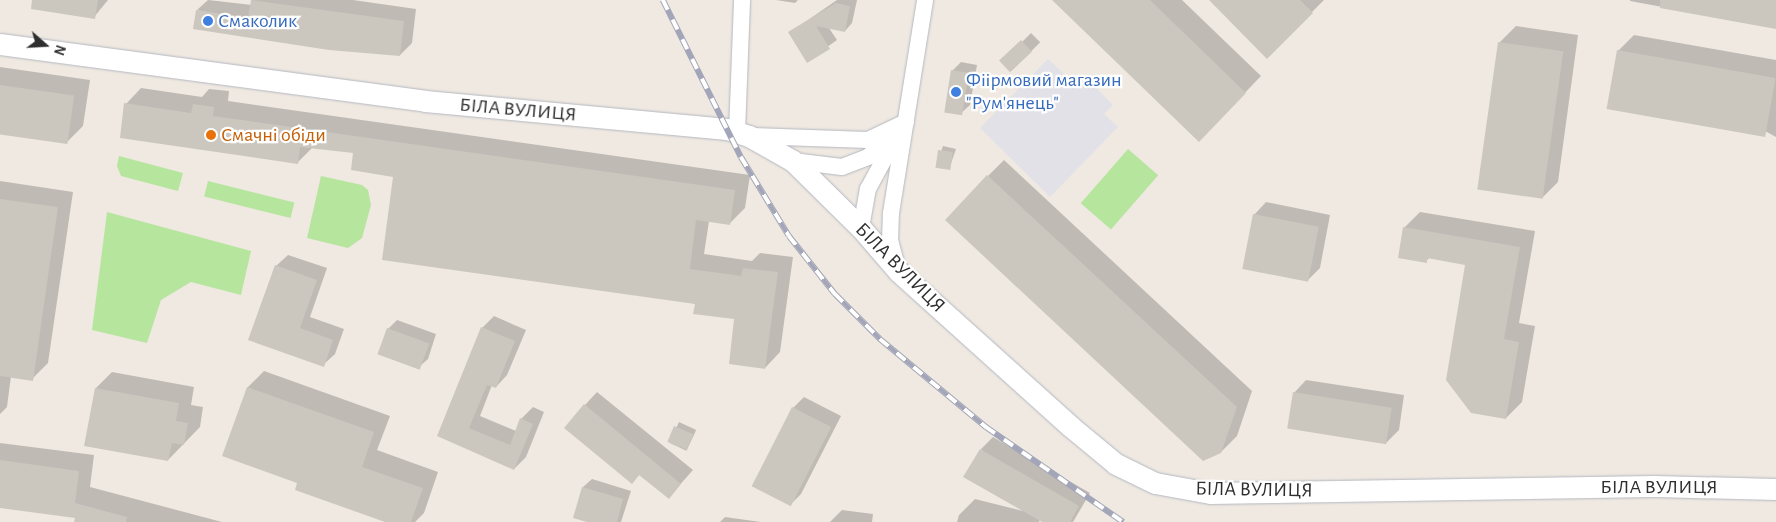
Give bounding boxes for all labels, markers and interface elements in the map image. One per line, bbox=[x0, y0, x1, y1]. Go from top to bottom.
place label: Смаколик bbox=[218, 9, 297, 33]
marker: Смаколик bbox=[202, 15, 214, 27]
north arrow bbox=[20, 20, 70, 70]
text: N bbox=[51, 43, 67, 57]
place label: Фіірмовий магазин "Рум'янець" bbox=[966, 68, 1122, 115]
marker: Фіірмовий магазин "Рум'янець" bbox=[950, 86, 962, 98]
street label: БІЛА ВУЛИЦЯ bbox=[458, 93, 578, 127]
place label: Смачні обіди bbox=[221, 123, 326, 147]
marker: Смачні обіди bbox=[205, 129, 217, 141]
street label: БІЛА ВУЛИЦЯ bbox=[850, 218, 950, 318]
street label: БІЛА ВУЛИЦЯ bbox=[1600, 475, 1718, 499]
street label: БІЛА ВУЛИЦЯ bbox=[1195, 477, 1313, 503]

